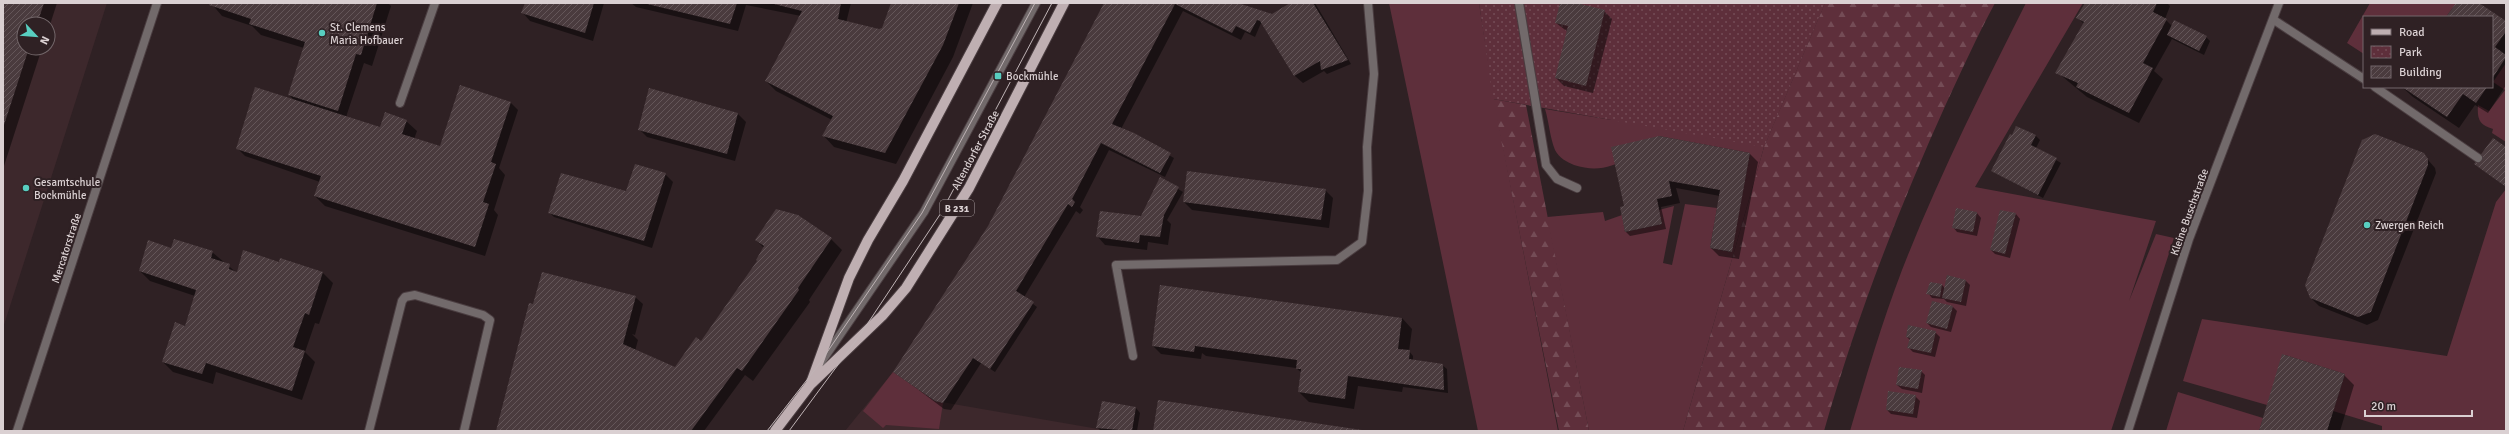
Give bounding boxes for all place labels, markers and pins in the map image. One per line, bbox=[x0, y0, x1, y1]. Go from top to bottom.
place label: St. Clemens Maria Hofbauer bbox=[330, 21, 403, 47]
marker: St. Clemens Maria Hofbauer bbox=[317, 28, 327, 38]
place label: Bockmühle bbox=[1006, 70, 1058, 83]
marker: Bockmühle bbox=[993, 71, 1003, 81]
place label: Gesamtschule Bockmühle bbox=[34, 176, 100, 202]
marker: Gesamtschule Bockmühle bbox=[21, 183, 31, 193]
place label: Zwergen Reich bbox=[2375, 219, 2444, 232]
marker: Zwergen Reich bbox=[2362, 220, 2372, 230]

